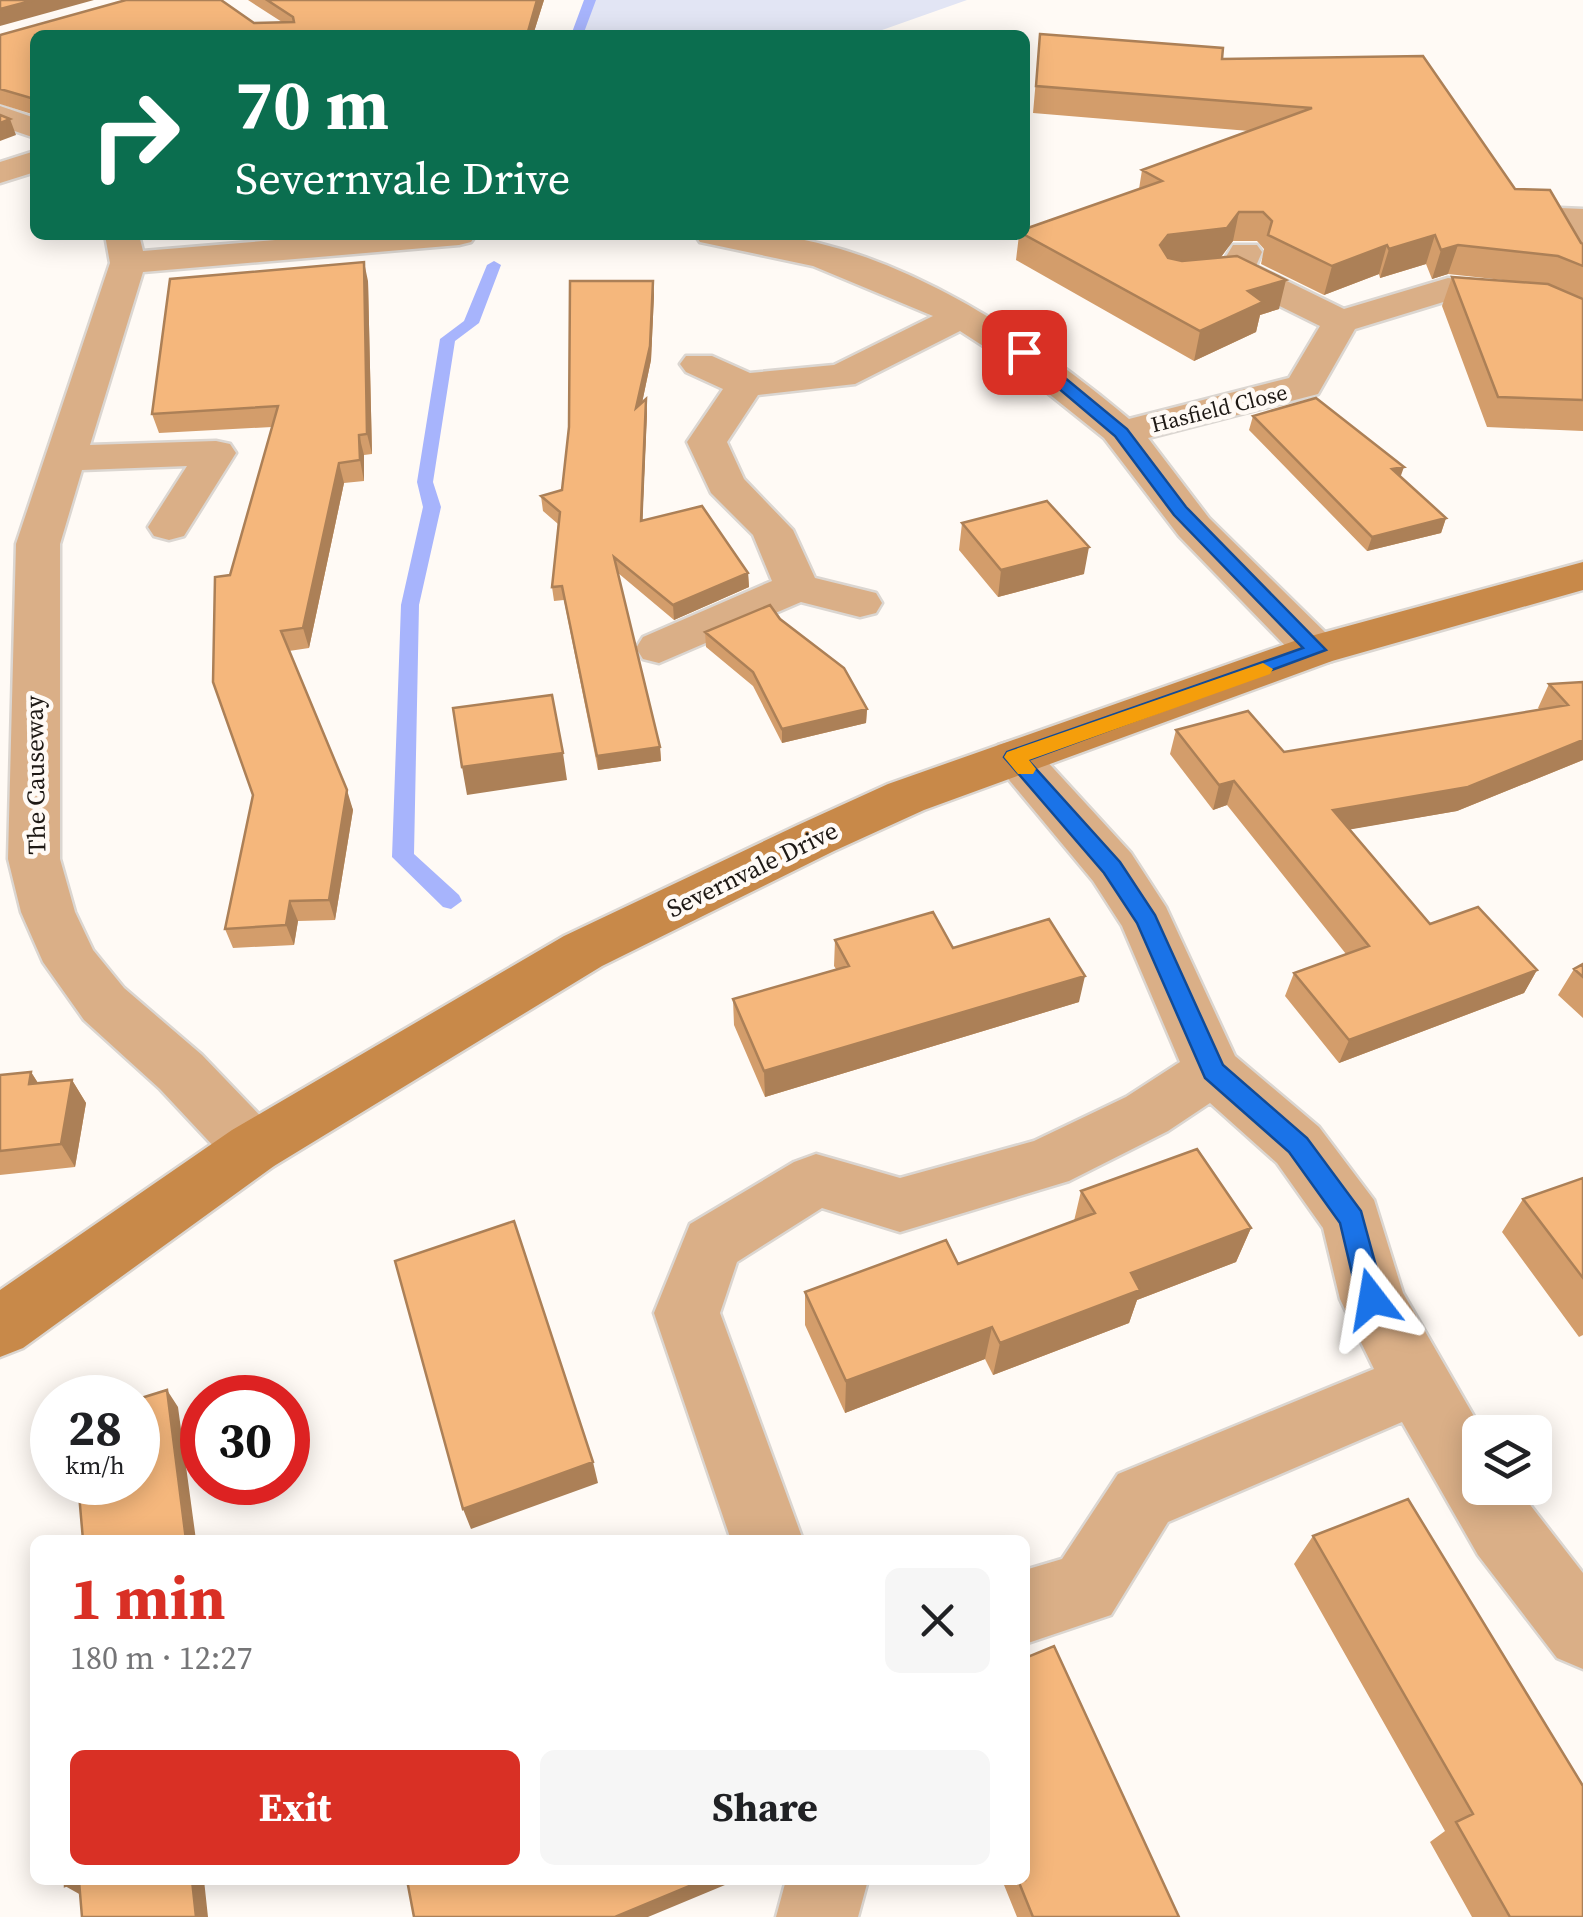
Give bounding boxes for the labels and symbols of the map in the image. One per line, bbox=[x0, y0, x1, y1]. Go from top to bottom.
pin bbox=[982, 310, 1067, 395]
street label: Hasfield Close bbox=[1148, 377, 1290, 439]
street label: The Causeway bbox=[17, 695, 53, 855]
street label: Severnvale Drive bbox=[661, 813, 843, 925]
position arrow bbox=[1320, 1247, 1424, 1351]
speed limit sign: 30 bbox=[180, 1375, 310, 1505]

